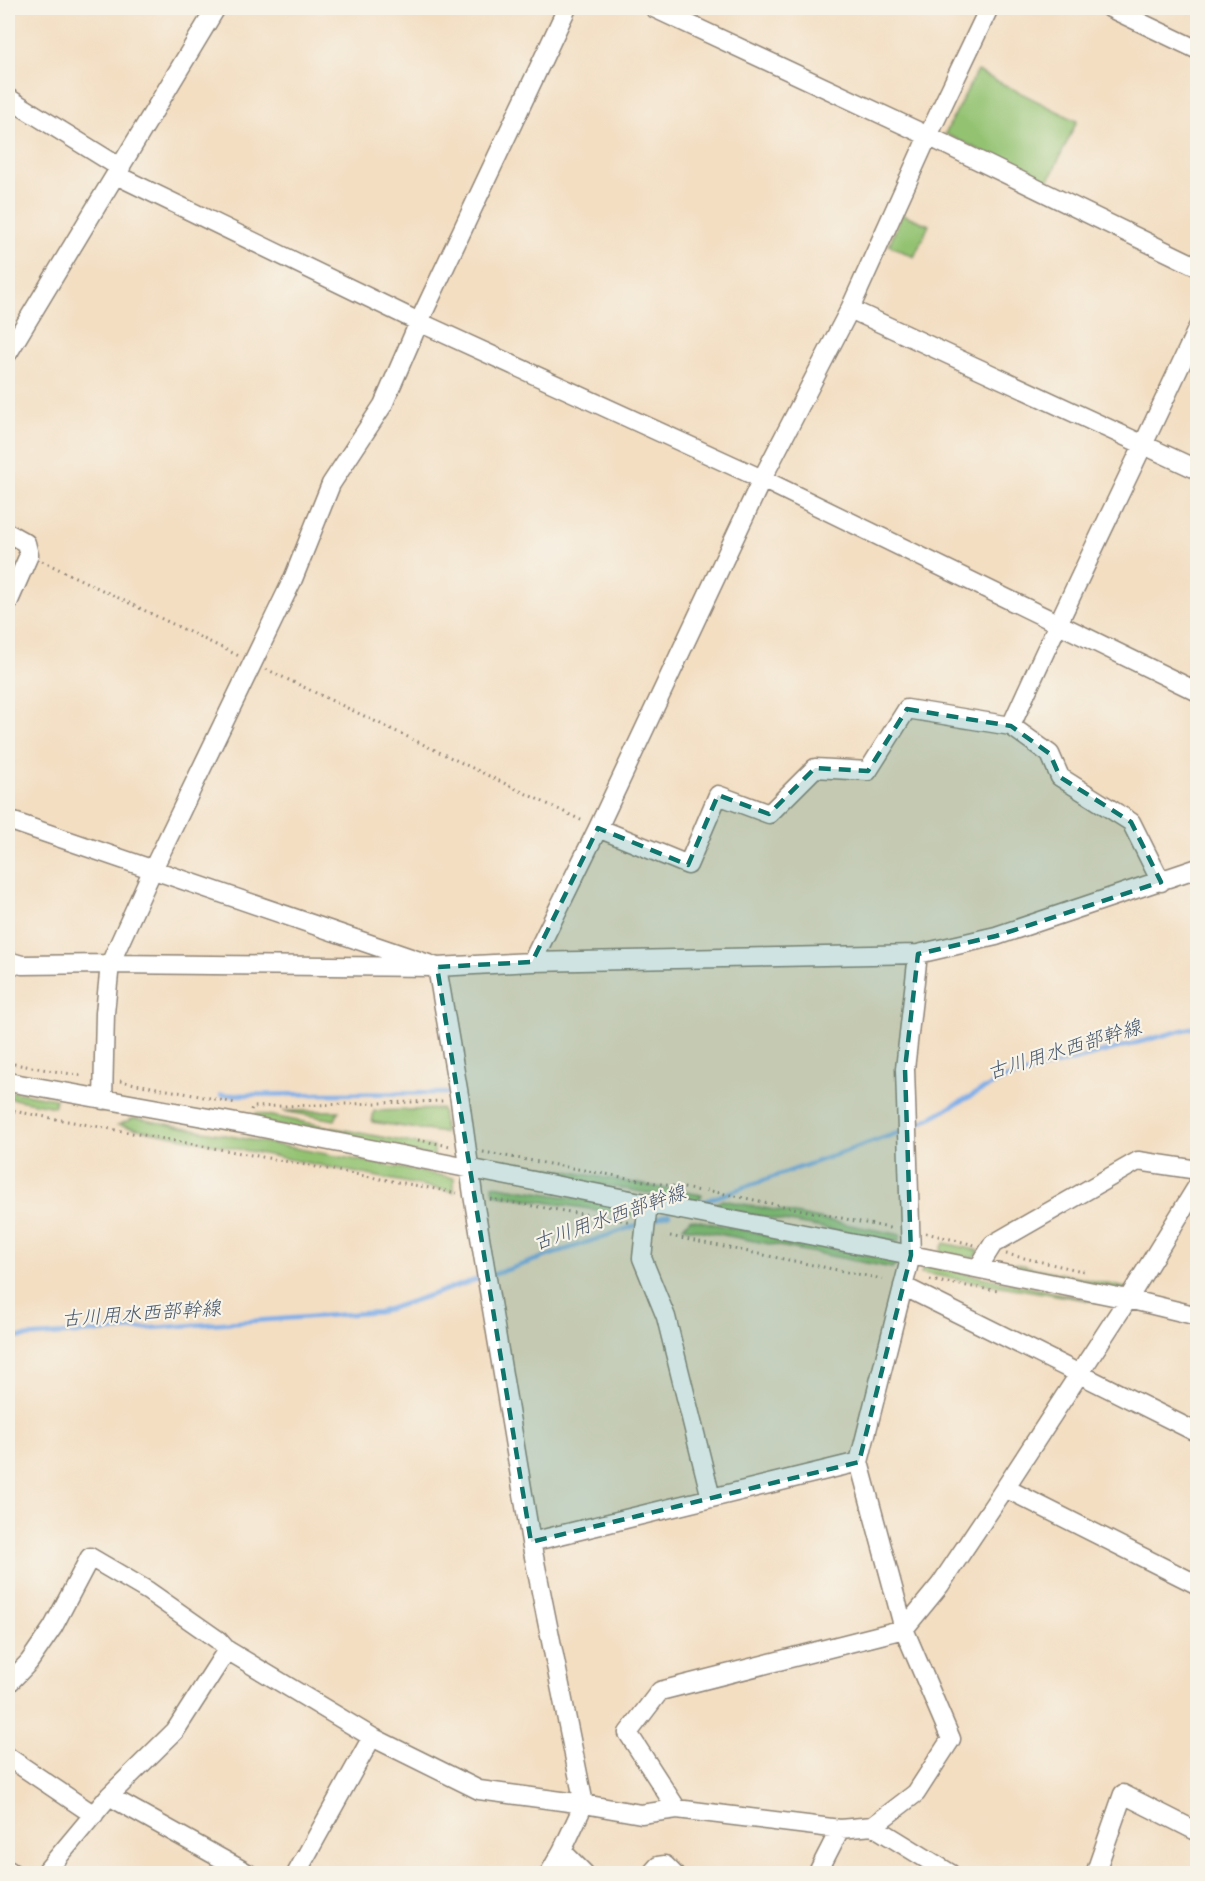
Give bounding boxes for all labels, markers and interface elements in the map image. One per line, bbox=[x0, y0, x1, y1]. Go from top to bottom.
water label: 古川用水西部幹線 bbox=[984, 1015, 1145, 1085]
water label: 古川用水西部幹線 bbox=[530, 1180, 690, 1255]
water label: 古川用水西部幹線 bbox=[60, 1296, 223, 1332]

